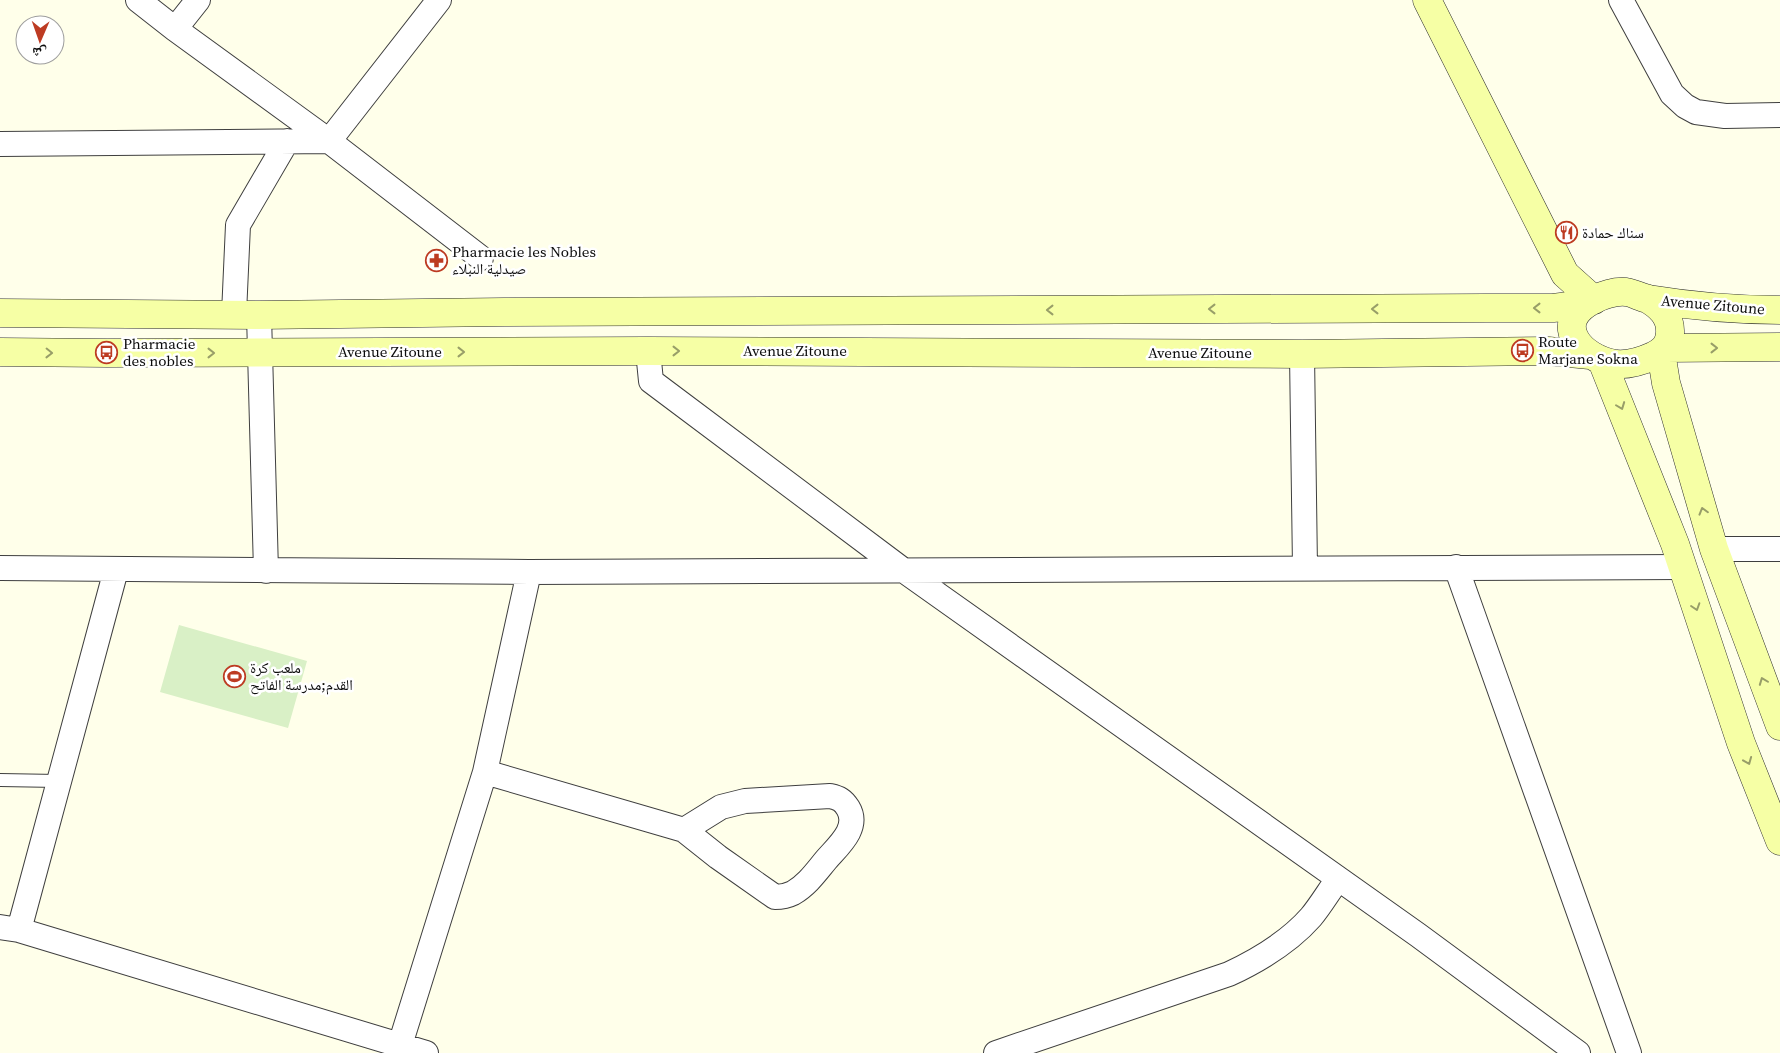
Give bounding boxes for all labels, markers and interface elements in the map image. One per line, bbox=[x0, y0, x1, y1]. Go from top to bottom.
north arrow bbox=[15, 15, 65, 65]
text: ش bbox=[32, 43, 47, 63]
restaurant icon: سناك حمادة bbox=[1554, 221, 1578, 245]
place label: سناك حمادة bbox=[1582, 222, 1644, 243]
place label: Pharmacie les Nobles صيدلية النبلاء bbox=[452, 241, 596, 279]
pharmacy icon: Pharmacie les Nobles صيدلية النبلاء bbox=[424, 249, 448, 273]
street label: Avenue Zitoune bbox=[1660, 290, 1766, 320]
one-way arrow bbox=[1533, 303, 1540, 313]
one-way arrow bbox=[1208, 304, 1216, 314]
one-way arrow bbox=[1370, 304, 1378, 314]
one-way arrow bbox=[1045, 305, 1053, 315]
place label: Route Marjane Sokna bbox=[1538, 331, 1638, 369]
place label: Pharmacie des nobles bbox=[123, 333, 196, 371]
bus stop icon: Route Marjane Sokna bbox=[1510, 339, 1534, 363]
street label: Avenue Zitoune bbox=[743, 340, 847, 361]
bus stop icon: Pharmacie des nobles bbox=[95, 341, 119, 365]
street label: Avenue Zitoune bbox=[338, 341, 442, 362]
street label: Avenue Zitoune bbox=[1148, 342, 1252, 363]
one-way arrow bbox=[1711, 343, 1719, 353]
one-way arrow bbox=[672, 346, 680, 356]
one-way arrow bbox=[45, 347, 53, 358]
one-way arrow bbox=[458, 347, 465, 357]
one-way arrow bbox=[208, 348, 215, 358]
one-way arrow bbox=[1615, 401, 1625, 410]
one-way arrow bbox=[1698, 508, 1708, 516]
one-way arrow bbox=[1690, 602, 1700, 611]
place label: ملعب كرة القدم;مدرسة الفاتح bbox=[250, 657, 353, 695]
sports icon: ملعب كرة القدم;مدرسة الفاتح bbox=[222, 665, 246, 689]
one-way arrow bbox=[1759, 677, 1769, 685]
one-way arrow bbox=[1742, 756, 1753, 765]

